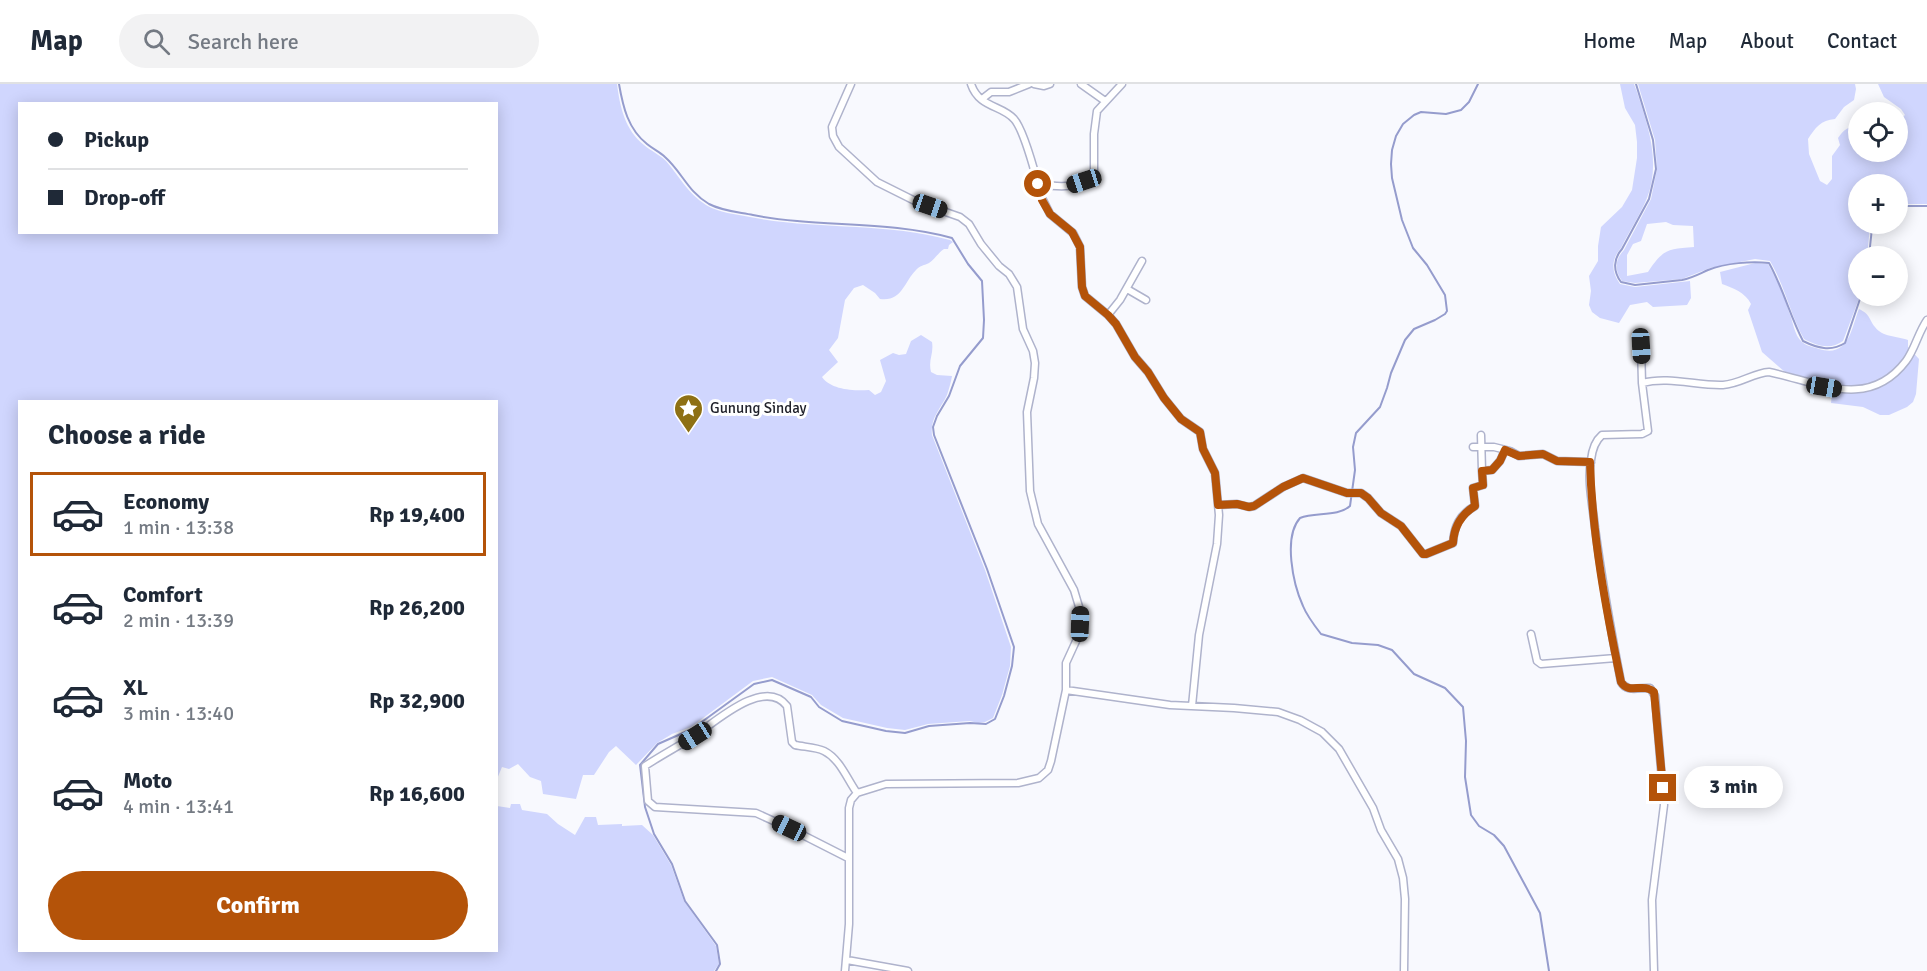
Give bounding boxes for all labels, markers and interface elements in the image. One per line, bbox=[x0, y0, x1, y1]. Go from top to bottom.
search box bbox=[119, 14, 539, 68]
text: Map bbox=[30, 24, 83, 58]
icon: search bbox=[140, 25, 173, 58]
text: Search here bbox=[188, 28, 299, 55]
text: Home bbox=[1583, 28, 1636, 54]
text: Map bbox=[1669, 28, 1707, 54]
text: About bbox=[1740, 28, 1794, 54]
text: Contact bbox=[1827, 28, 1897, 54]
map controls bbox=[1848, 102, 1908, 306]
button: locate bbox=[1848, 102, 1908, 162]
text: Pickup bbox=[84, 126, 149, 153]
car bbox=[1064, 167, 1104, 195]
route start bbox=[1024, 170, 1051, 197]
button: + bbox=[1848, 174, 1908, 234]
text: Drop-off bbox=[84, 184, 165, 211]
car bbox=[910, 192, 950, 220]
button: − bbox=[1848, 246, 1908, 306]
car bbox=[1631, 328, 1651, 364]
car bbox=[1805, 375, 1843, 399]
place icon: Gunung Sinday bbox=[673, 392, 705, 434]
place label: Gunung Sinday bbox=[710, 399, 807, 417]
text: Choose a ride bbox=[48, 419, 206, 452]
icon: car bbox=[51, 487, 105, 541]
text: Economy bbox=[123, 488, 209, 515]
text: Rp 19,400 bbox=[369, 501, 465, 528]
text: 1 min · 13:38 bbox=[123, 515, 234, 540]
icon: car bbox=[51, 580, 105, 634]
text: Comfort bbox=[123, 581, 203, 608]
text: Rp 26,200 bbox=[369, 594, 465, 621]
car bbox=[1070, 606, 1090, 642]
text: 2 min · 13:39 bbox=[123, 608, 234, 633]
icon: car bbox=[51, 673, 105, 727]
text: XL bbox=[123, 674, 148, 701]
text: Rp 32,900 bbox=[369, 687, 465, 714]
text: 3 min · 13:40 bbox=[123, 701, 234, 726]
car bbox=[675, 719, 715, 753]
icon: car bbox=[51, 766, 105, 820]
text: Moto bbox=[123, 767, 172, 794]
callout: 3 min bbox=[1684, 767, 1783, 809]
route end bbox=[1649, 774, 1676, 801]
text: 3 min bbox=[1709, 774, 1758, 799]
text: Rp 16,600 bbox=[369, 780, 465, 807]
text: 4 min · 13:41 bbox=[123, 794, 234, 819]
car bbox=[769, 812, 809, 844]
button: Confirm bbox=[48, 871, 468, 940]

